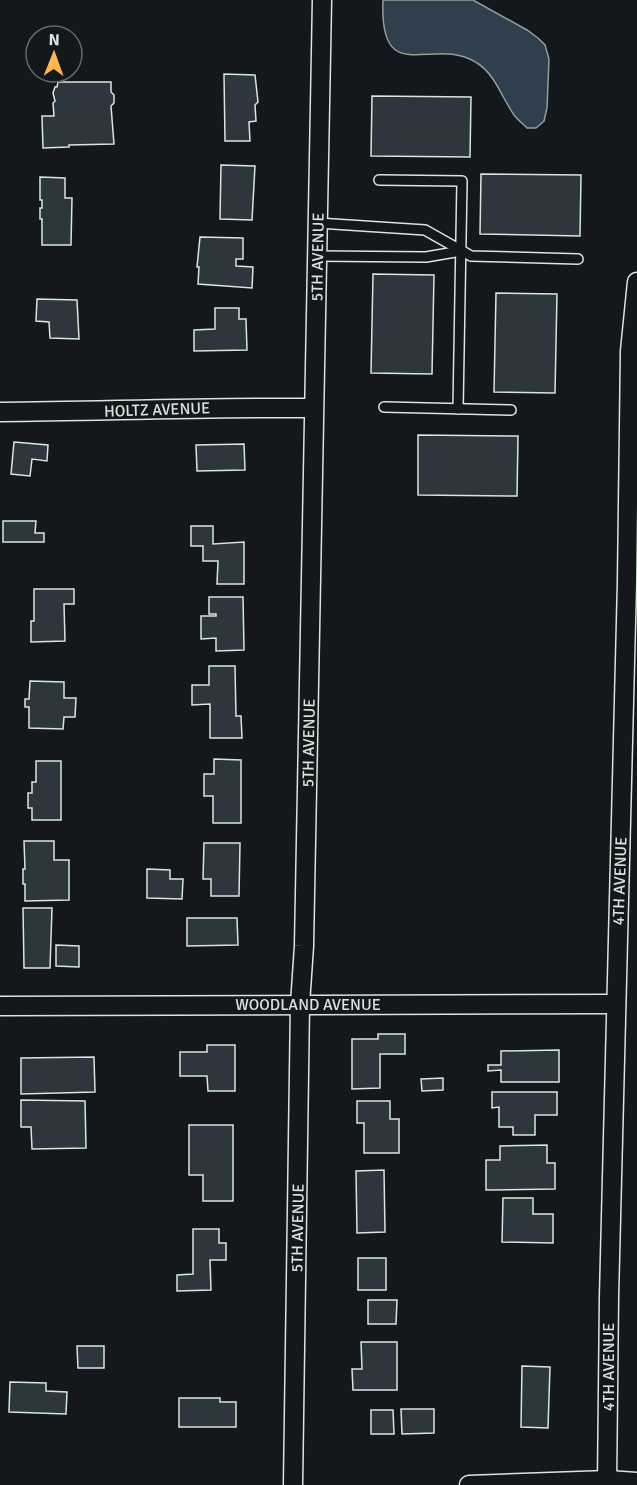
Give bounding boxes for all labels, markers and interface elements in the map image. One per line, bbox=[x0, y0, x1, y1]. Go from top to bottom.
north arrow bbox=[24, 24, 84, 84]
text: N bbox=[49, 30, 60, 50]
street label: 5TH AVENUE bbox=[307, 213, 329, 302]
street label: HOLTZ AVENUE bbox=[104, 398, 210, 422]
street label: 5TH AVENUE bbox=[298, 699, 320, 788]
street label: 4TH AVENUE bbox=[608, 836, 632, 926]
street label: WOODLAND AVENUE bbox=[235, 995, 381, 1015]
street label: 5TH AVENUE bbox=[287, 1184, 309, 1273]
street label: 4TH AVENUE bbox=[599, 1323, 619, 1411]

